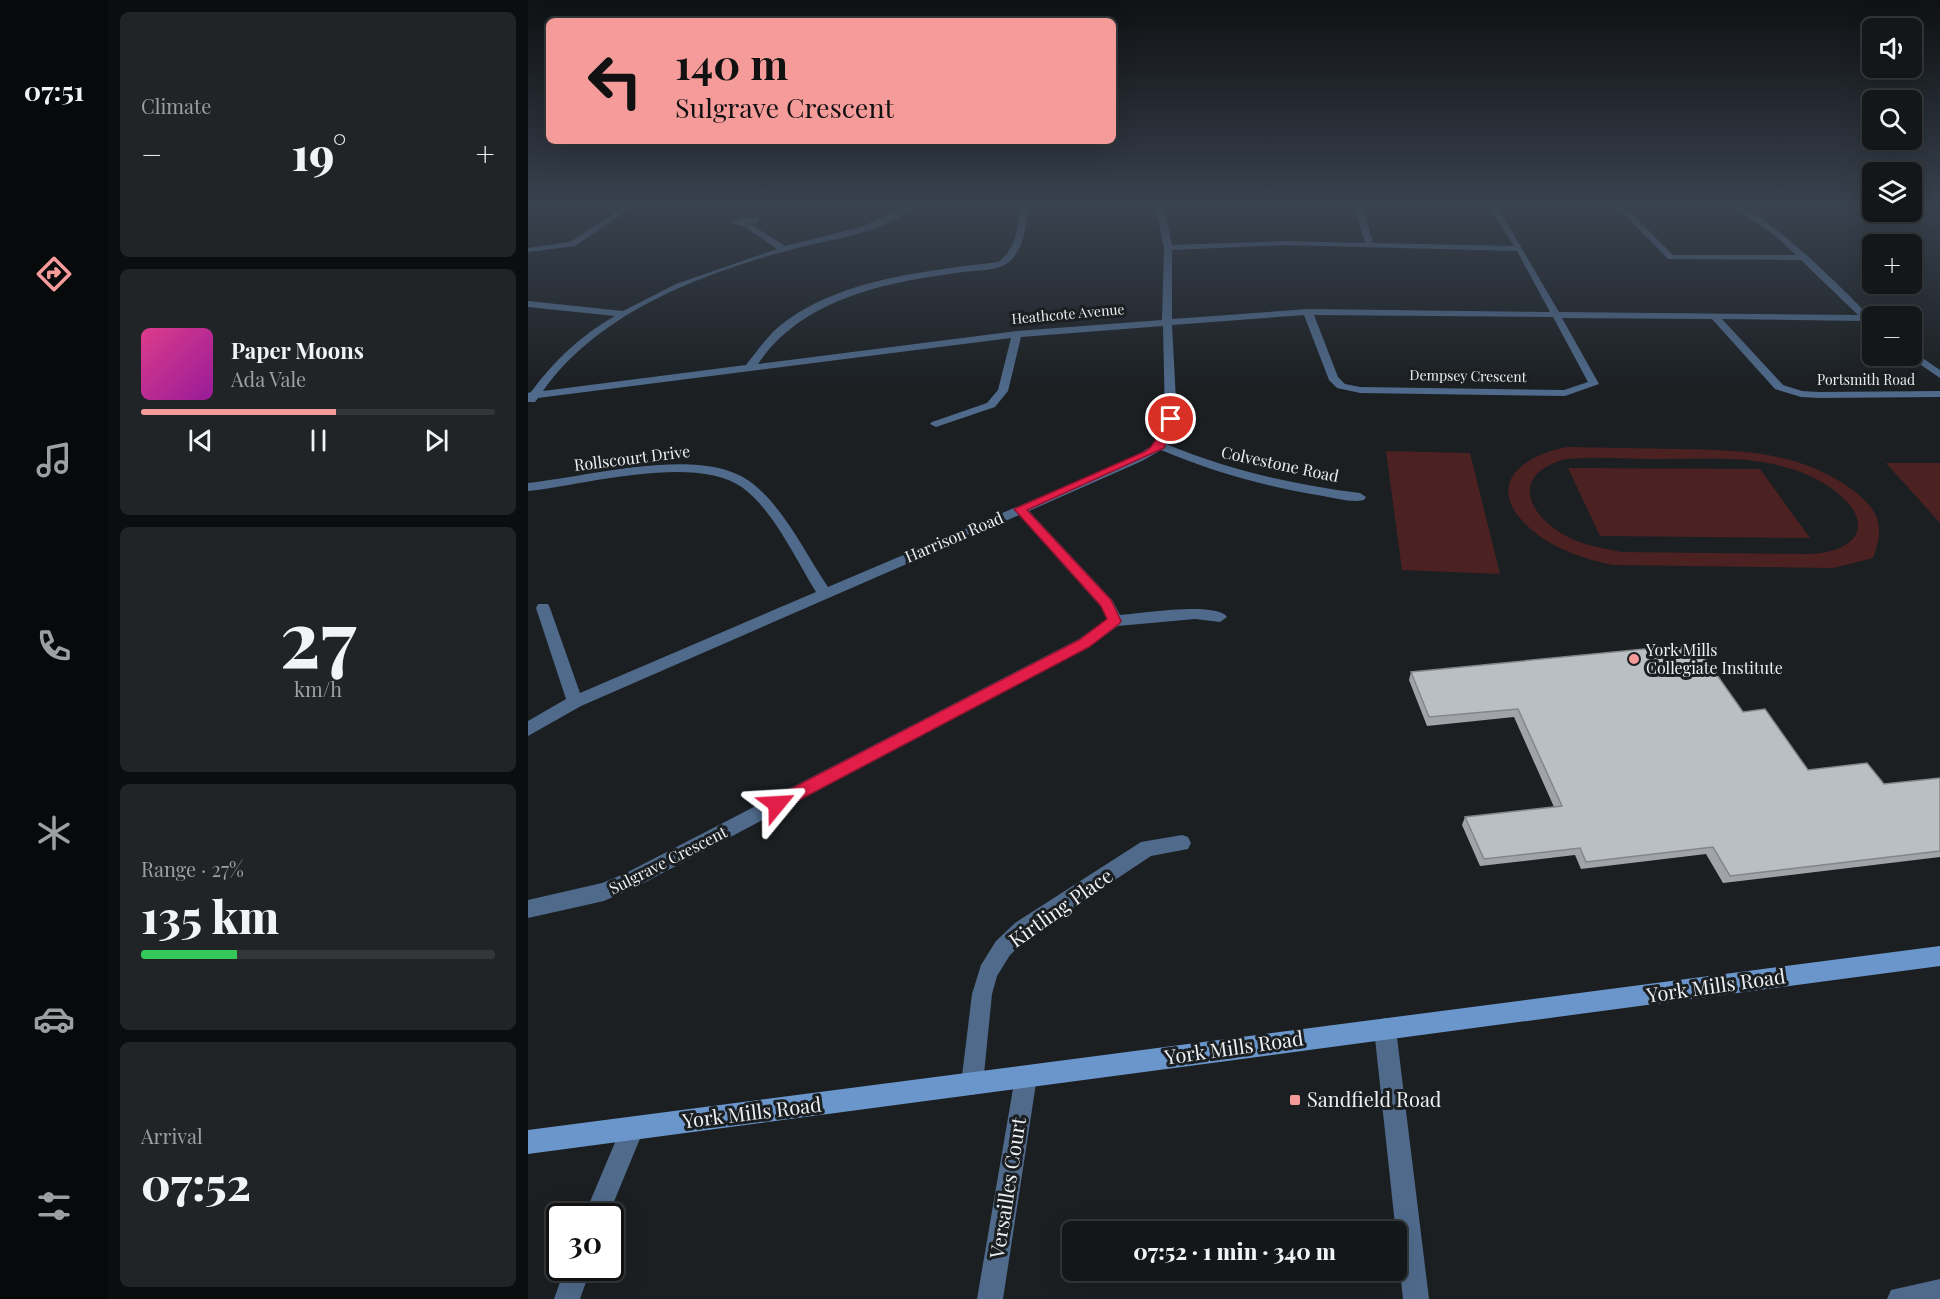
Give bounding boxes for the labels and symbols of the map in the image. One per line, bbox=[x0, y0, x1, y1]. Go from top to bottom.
street label: Heathcote Avenue bbox=[1011, 299, 1125, 328]
street label: Dempsey Crescent bbox=[1409, 365, 1528, 386]
street label: Portsmith Road bbox=[1817, 370, 1915, 389]
pin bbox=[1145, 393, 1196, 444]
street label: Rollscourt Drive bbox=[573, 440, 691, 475]
street label: Colvestone Road bbox=[1219, 441, 1341, 486]
street label: Harrison Road bbox=[901, 506, 1006, 567]
place label: York Mills Collegiate Institute bbox=[1645, 639, 1783, 678]
marker: York Mills Collegiate Institute bbox=[1627, 652, 1641, 666]
position arrow bbox=[745, 772, 809, 836]
street label: Sulgrave Crescent bbox=[605, 821, 731, 898]
street label: Kirtling Place bbox=[1003, 861, 1117, 952]
street label: York Mills Road bbox=[1644, 961, 1787, 1008]
street label: York Mills Road bbox=[1162, 1023, 1305, 1070]
place label: Sandfield Road bbox=[1307, 1085, 1442, 1112]
street label: York Mills Road bbox=[680, 1090, 823, 1134]
marker: Sandfield Road bbox=[1288, 1093, 1302, 1107]
street label: Versailles Court bbox=[982, 1114, 1031, 1261]
speed limit sign: 30 bbox=[546, 1203, 624, 1281]

